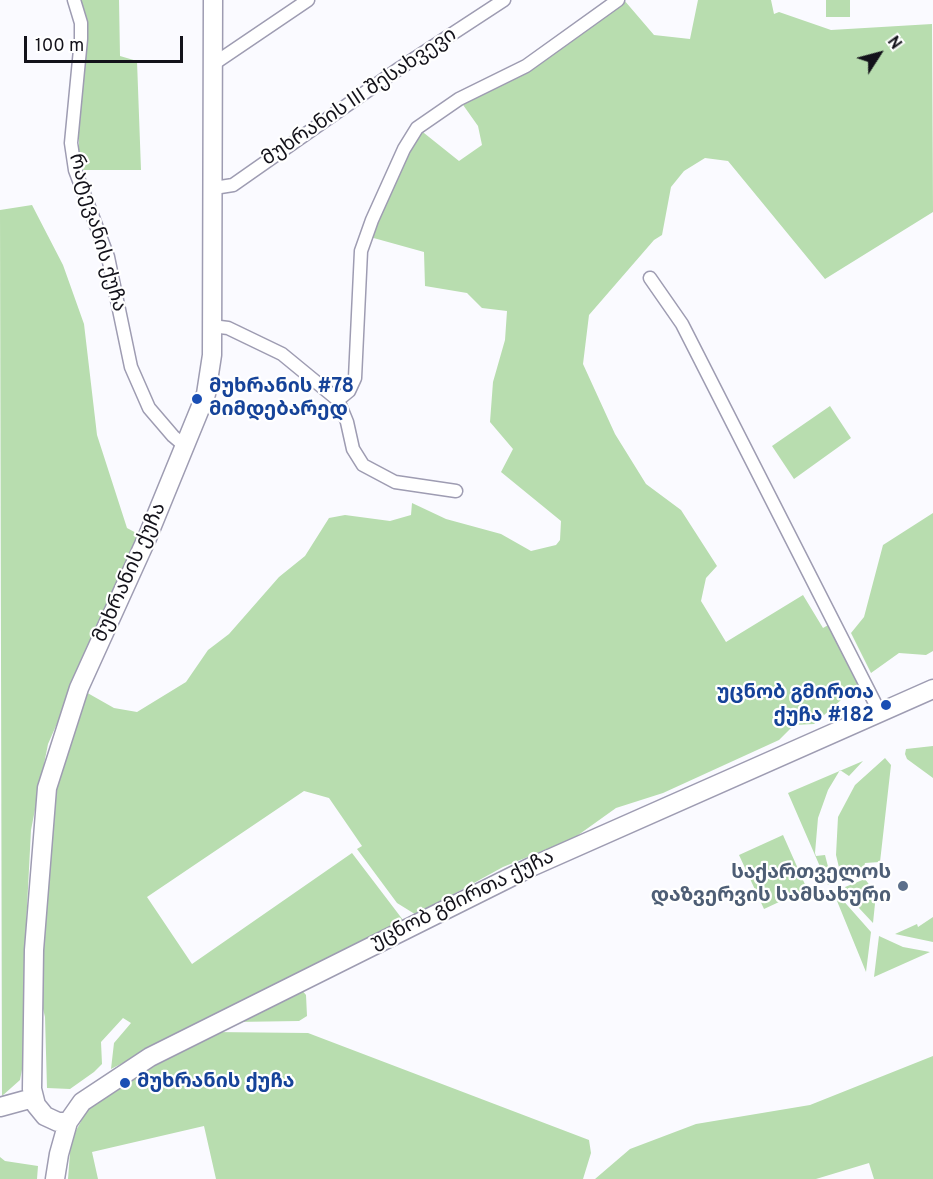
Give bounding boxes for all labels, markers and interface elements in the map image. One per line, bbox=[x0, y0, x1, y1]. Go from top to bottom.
scale bar bbox=[27, 24, 186, 62]
street label: მუხრანის III შესახვევი bbox=[258, 24, 462, 172]
north arrow bbox=[849, 24, 909, 84]
text: N bbox=[882, 33, 905, 54]
text: 100 m bbox=[35, 35, 84, 58]
street label: რატევანის ქუჩა bbox=[62, 151, 130, 315]
place label: მუხრანის #78 მიმდებარედ bbox=[209, 376, 354, 423]
marker: მუხრანის #78 მიმდებარედ bbox=[190, 392, 204, 406]
street label: მუხრანის ქუჩა bbox=[89, 500, 173, 646]
place label: უცნობ გმირთა ქუჩა #182 bbox=[717, 682, 874, 729]
marker: უცნობ გმირთა ქუჩა #182 bbox=[879, 698, 893, 712]
street label: უცნობ გმირთა ქუჩა bbox=[367, 846, 559, 956]
place label: საქართველოს დაზვერვის სამსახური bbox=[651, 862, 891, 909]
marker: საქართველოს დაზვერვის სამსახური bbox=[896, 879, 910, 893]
place label: მუხრანის ქუჩა bbox=[137, 1071, 294, 1095]
marker: მუხრანის ქუჩა bbox=[118, 1076, 132, 1090]

